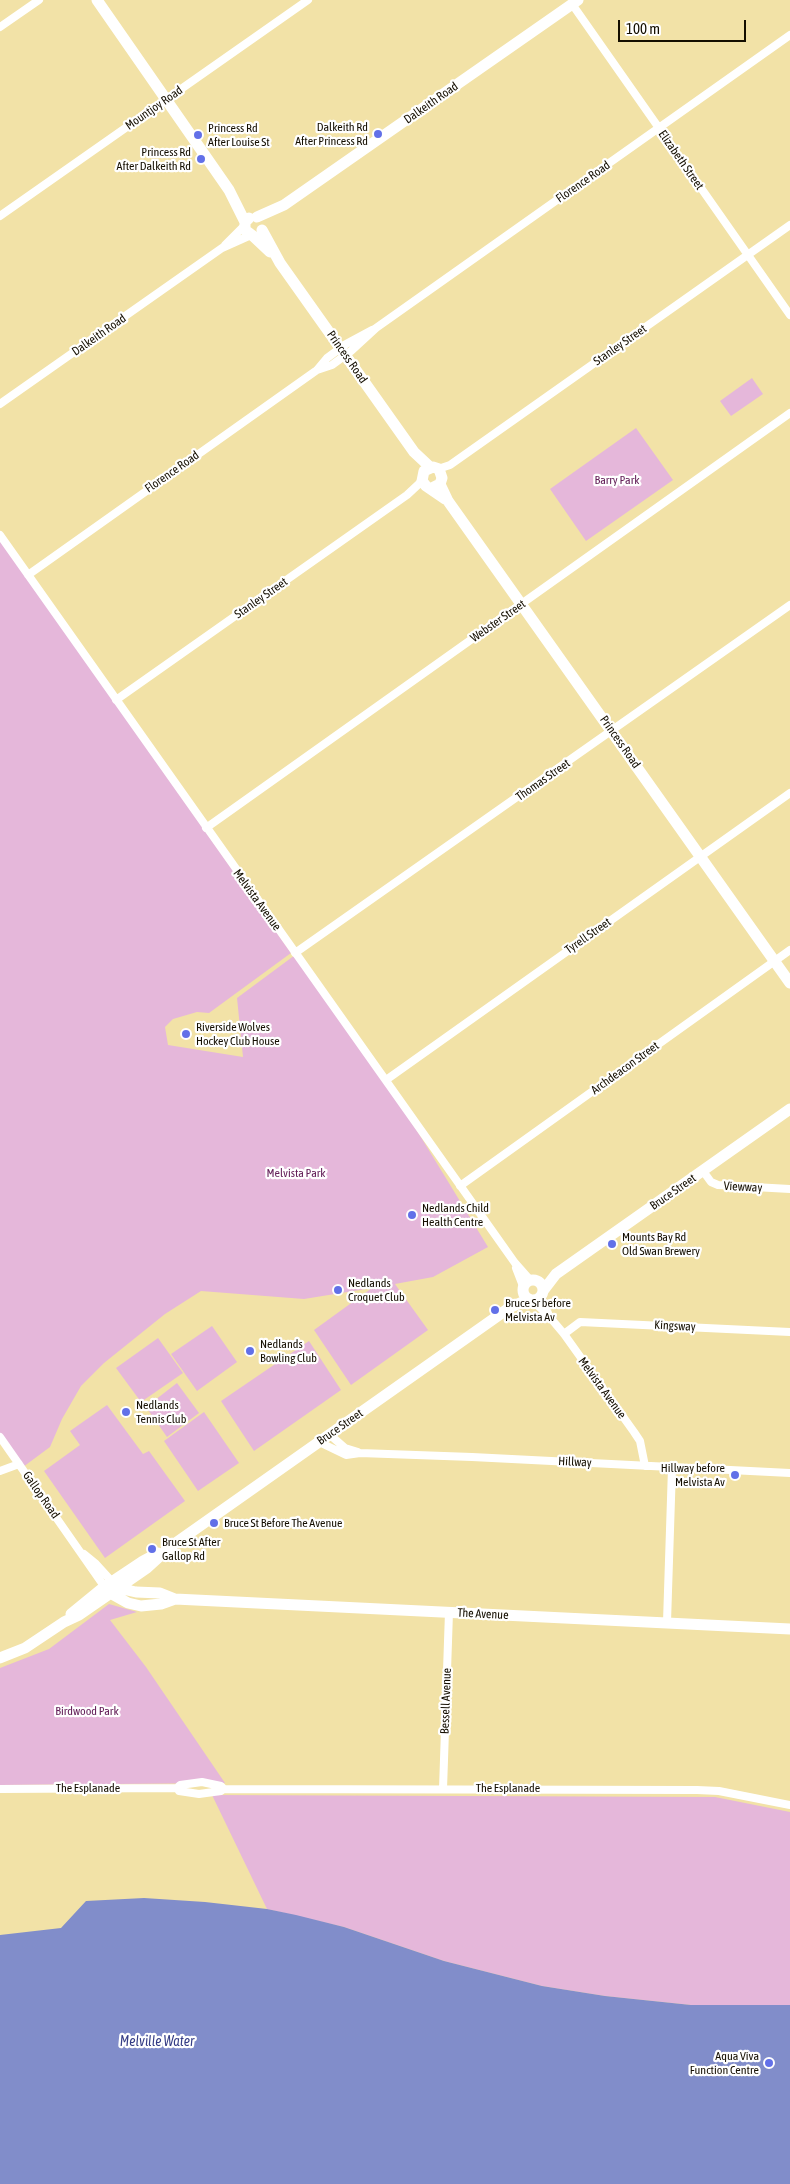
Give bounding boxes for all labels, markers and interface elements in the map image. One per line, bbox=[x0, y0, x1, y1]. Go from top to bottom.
scale bar bbox=[620, 10, 748, 42]
text: 100 m bbox=[626, 20, 660, 37]
street label: Dalkeith Road bbox=[401, 79, 461, 127]
street label: Mountjoy Road bbox=[123, 83, 185, 133]
place label: Dalkeith Rd After Princess Rd bbox=[295, 120, 368, 148]
place label: Princess Rd After Louise St bbox=[208, 121, 270, 149]
street label: Elizabeth Street bbox=[655, 127, 707, 193]
marker: Dalkeith Rd After Princess Rd bbox=[372, 128, 384, 140]
marker: Princess Rd After Louise St bbox=[192, 129, 204, 141]
place label: Princess Rd After Dalkeith Rd bbox=[117, 145, 191, 173]
marker: Princess Rd After Dalkeith Rd bbox=[195, 153, 207, 165]
street label: Florence Road bbox=[553, 158, 613, 206]
street label: Dalkeith Road bbox=[69, 311, 129, 359]
street label: Stanley Street bbox=[591, 322, 649, 368]
street label: Princess Road bbox=[324, 328, 370, 386]
street label: Florence Road bbox=[142, 448, 202, 496]
park label: Barry Park bbox=[595, 473, 639, 487]
street label: Stanley Street bbox=[232, 575, 290, 621]
street label: Webster Street bbox=[468, 597, 528, 645]
street label: Princess Road bbox=[597, 713, 643, 771]
street label: Thomas Street bbox=[513, 756, 573, 804]
street label: Melvista Avenue bbox=[230, 866, 284, 934]
street label: Tyrell Street bbox=[562, 915, 614, 957]
place label: Riverside Wolves Hockey Club House bbox=[196, 1020, 280, 1048]
marker: Riverside Wolves Hockey Club House bbox=[180, 1028, 192, 1040]
street label: Archdeacon Street bbox=[588, 1039, 662, 1097]
park label: Melvista Park bbox=[266, 1166, 326, 1180]
street label: Bruce Street bbox=[647, 1171, 699, 1213]
street label: Viewway bbox=[723, 1179, 763, 1195]
place label: Nedlands Child Health Centre bbox=[422, 1201, 489, 1229]
marker: Nedlands Child Health Centre bbox=[406, 1209, 418, 1221]
place label: Mounts Bay Rd Old Swan Brewery bbox=[622, 1230, 700, 1258]
marker: Mounts Bay Rd Old Swan Brewery bbox=[606, 1238, 618, 1250]
place label: Nedlands Croquet Club bbox=[348, 1276, 405, 1304]
marker: Nedlands Croquet Club bbox=[332, 1284, 344, 1296]
place label: Bruce Sr before Melvista Av bbox=[505, 1296, 571, 1324]
marker: Bruce Sr before Melvista Av bbox=[489, 1304, 501, 1316]
street label: Kingsway bbox=[654, 1318, 696, 1334]
place label: Nedlands Bowling Club bbox=[260, 1337, 317, 1365]
marker: Nedlands Bowling Club bbox=[244, 1345, 256, 1357]
street label: Melvista Avenue bbox=[575, 1354, 629, 1422]
place label: Nedlands Tennis Club bbox=[136, 1398, 186, 1426]
marker: Nedlands Tennis Club bbox=[120, 1406, 132, 1418]
street label: Bruce Street bbox=[314, 1406, 366, 1448]
street label: Hillway bbox=[558, 1454, 592, 1470]
place label: Hillway before Melvista Av bbox=[661, 1461, 725, 1489]
street label: Gallop Road bbox=[20, 1469, 62, 1521]
marker: Hillway before Melvista Av bbox=[729, 1469, 741, 1481]
place label: Bruce St Before The Avenue bbox=[224, 1516, 343, 1530]
marker: Bruce St Before The Avenue bbox=[208, 1517, 220, 1529]
place label: Bruce St After Gallop Rd bbox=[162, 1535, 220, 1563]
marker: Bruce St After Gallop Rd bbox=[146, 1543, 158, 1555]
street label: The Avenue bbox=[457, 1605, 509, 1623]
street label: Bessell Avenue bbox=[438, 1668, 454, 1734]
park label: Birdwood Park bbox=[55, 1704, 119, 1718]
street label: The Esplanade bbox=[56, 1781, 120, 1795]
street label: The Esplanade bbox=[476, 1781, 540, 1795]
water label: Melville Water bbox=[120, 2034, 194, 2050]
place label: Aqua Viva Function Centre bbox=[690, 2049, 759, 2077]
marker: Aqua Viva Function Centre bbox=[763, 2057, 775, 2069]

